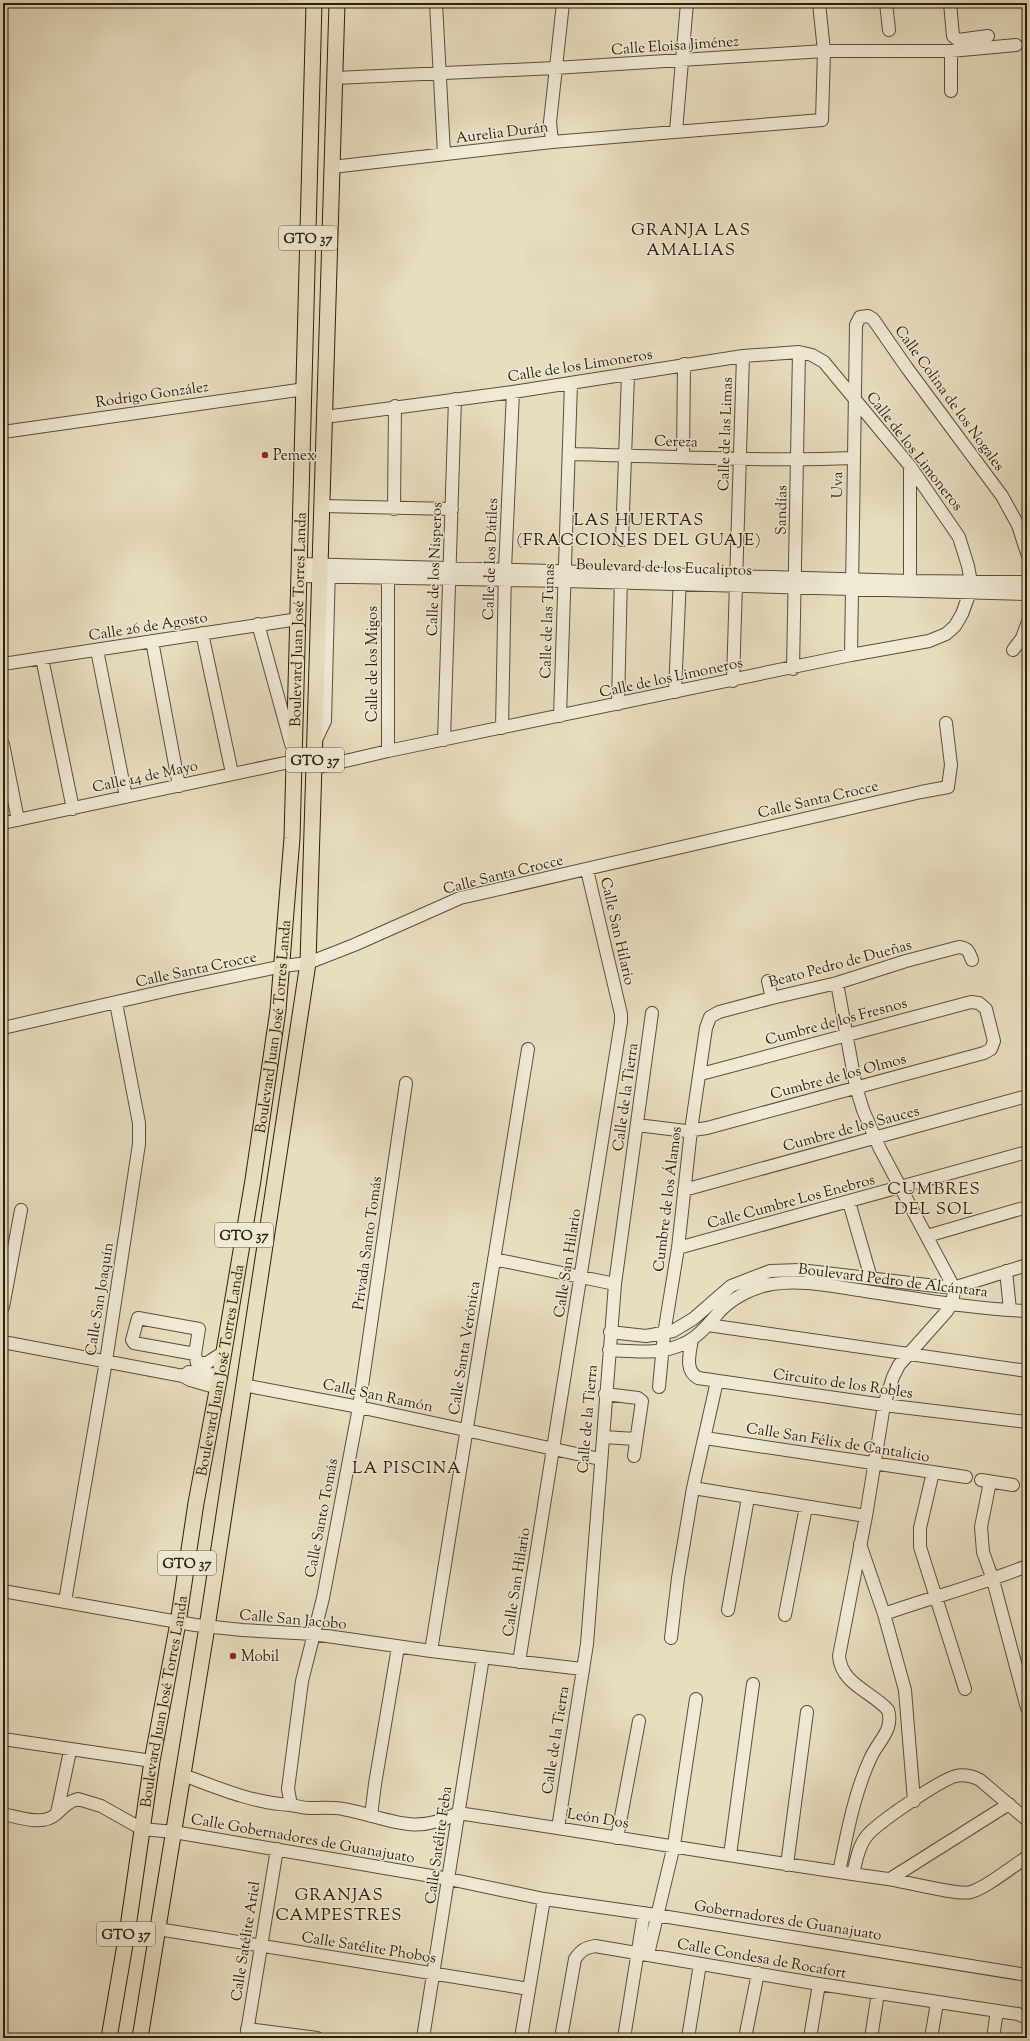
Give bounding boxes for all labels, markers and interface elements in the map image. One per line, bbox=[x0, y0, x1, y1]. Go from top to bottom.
street label: Calle Eloisa Jiménez bbox=[611, 32, 740, 61]
street label: Aurelia Durán bbox=[455, 117, 550, 150]
district label: GRANJA LAS AMALIAS bbox=[631, 219, 751, 263]
road number: GTO 37 bbox=[279, 226, 337, 250]
street label: Calle Colina de los Nogales bbox=[889, 322, 1009, 476]
street label: Calle de los Limoneros bbox=[506, 345, 654, 388]
street label: Calle de las Limas bbox=[714, 376, 739, 492]
street label: Rodrigo González bbox=[94, 377, 210, 414]
street label: Calle de los Limoneros bbox=[861, 388, 967, 516]
street label: Cereza bbox=[654, 431, 698, 454]
place label: Pemex bbox=[273, 446, 315, 467]
marker: Pemex bbox=[260, 450, 270, 460]
street label: Uva bbox=[828, 471, 849, 499]
street label: Sandías bbox=[772, 485, 793, 535]
street label: Calle de los Dátiles bbox=[479, 498, 504, 620]
street label: Calle de los Nísperos bbox=[423, 502, 448, 636]
district label: LAS HUERTAS (FRACCIONES DEL GUAJE) bbox=[516, 509, 762, 553]
street label: Boulevard Juan José Torres Landa bbox=[286, 512, 313, 727]
street label: Boulevard de los Eucaliptos bbox=[576, 555, 752, 582]
street label: Calle de las Tunas bbox=[536, 563, 561, 679]
street label: Calle de los Migos bbox=[363, 606, 384, 722]
street label: Calle 26 de Agosto bbox=[87, 608, 209, 647]
street label: Calle de los Limoneros bbox=[598, 653, 745, 704]
road number: GTO 37 bbox=[286, 748, 344, 772]
street label: Calle 14 de Mayo bbox=[91, 756, 200, 799]
street label: Calle Santa Crocce bbox=[756, 776, 881, 825]
street label: Calle Santa Crocce bbox=[441, 850, 566, 901]
street label: Calle San Hilario bbox=[594, 875, 639, 987]
street label: Boulevard Juan José Torres Landa bbox=[251, 919, 297, 1135]
street label: Beato Pedro de Dueñas bbox=[766, 935, 914, 994]
street label: Calle Santa Crocce bbox=[134, 947, 259, 994]
street label: Cumbre de los Fresnos bbox=[763, 993, 910, 1051]
street label: Calle de la Tierra bbox=[608, 1042, 644, 1153]
street label: Cumbre de los Olmos bbox=[768, 1049, 909, 1106]
street label: Cumbre de los Sauces bbox=[781, 1101, 922, 1158]
street label: Cumbre de los Álamos bbox=[648, 1125, 688, 1273]
street label: Calle Cumbre Los Enebros bbox=[705, 1170, 878, 1235]
street label: Privada Santo Tomás bbox=[349, 1175, 388, 1311]
district label: CUMBRES DEL SOL bbox=[887, 1178, 981, 1222]
street label: Calle San Hilario bbox=[549, 1207, 587, 1319]
road number: GTO 37 bbox=[215, 1223, 273, 1247]
street label: Calle San Joaquín bbox=[81, 1241, 120, 1357]
street label: Boulevard Pedro de Alcántara bbox=[797, 1259, 989, 1304]
street label: Boulevard Juan José Torres Landa bbox=[192, 1263, 251, 1478]
street label: Calle Santa Verónica bbox=[445, 1280, 486, 1417]
street label: Calle de la Tierra bbox=[573, 1364, 604, 1474]
street label: Circuito de los Robles bbox=[771, 1364, 914, 1405]
street label: Calle San Ramón bbox=[321, 1375, 435, 1418]
street label: Calle San Félix de Cantalicio bbox=[744, 1419, 931, 1468]
street label: Calle Santo Tomás bbox=[301, 1457, 344, 1580]
district label: LA PISCINA bbox=[352, 1457, 462, 1481]
street label: Calle San Hilario bbox=[498, 1526, 536, 1638]
road number: GTO 37 bbox=[158, 1551, 216, 1575]
street label: Boulevard Juan José Torres Landa bbox=[136, 1594, 194, 1809]
street label: Calle San Jacobo bbox=[238, 1605, 347, 1636]
place label: Mobil bbox=[241, 1647, 279, 1668]
marker: Mobil bbox=[228, 1651, 238, 1661]
street label: Calle de la Tierra bbox=[538, 1685, 575, 1796]
street label: Calle Satélite Feba bbox=[421, 1785, 458, 1905]
street label: León Dos bbox=[565, 1804, 630, 1835]
street label: Calle Gobernadores de Guanajuato bbox=[189, 1809, 416, 1870]
street label: Calle Satélite Ariel bbox=[227, 1880, 266, 2003]
district label: GRANJAS CAMPESTRES bbox=[276, 1884, 402, 1928]
street label: Gobernadores de Guanajuato bbox=[692, 1896, 883, 1947]
road number: GTO 37 bbox=[97, 1922, 155, 1946]
street label: Calle Satélite Phobos bbox=[300, 1927, 438, 1970]
street label: Calle Condesa de Rocafort bbox=[675, 1934, 848, 1985]

